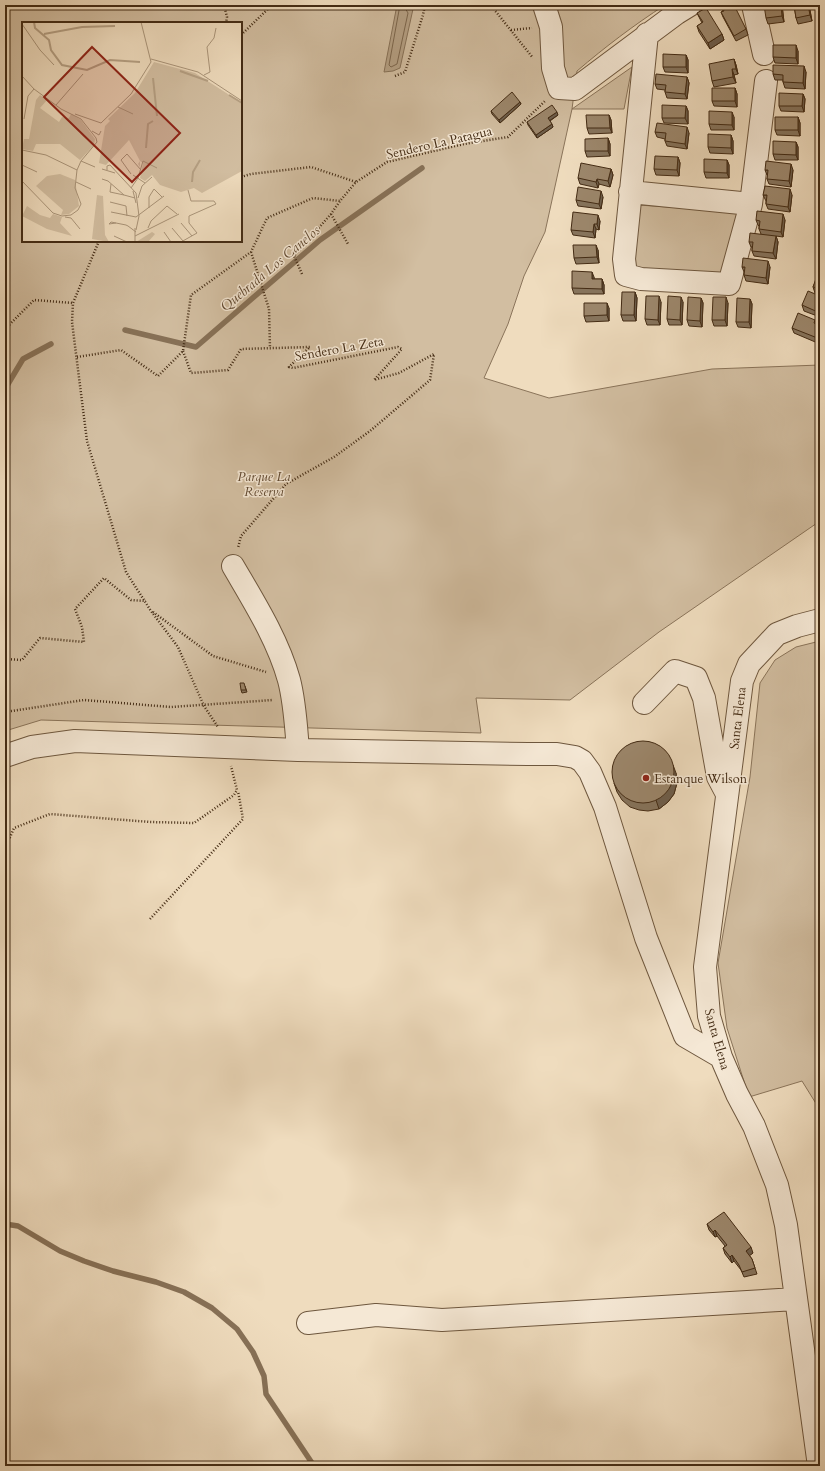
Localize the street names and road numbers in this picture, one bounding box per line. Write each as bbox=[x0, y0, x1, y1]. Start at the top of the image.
street label: Sendero La Patagua bbox=[385, 122, 494, 164]
street label: Sendero La Zeta bbox=[293, 332, 385, 366]
street label: Santa Elena bbox=[725, 685, 751, 750]
street label: Santa Elena bbox=[700, 1007, 734, 1072]

